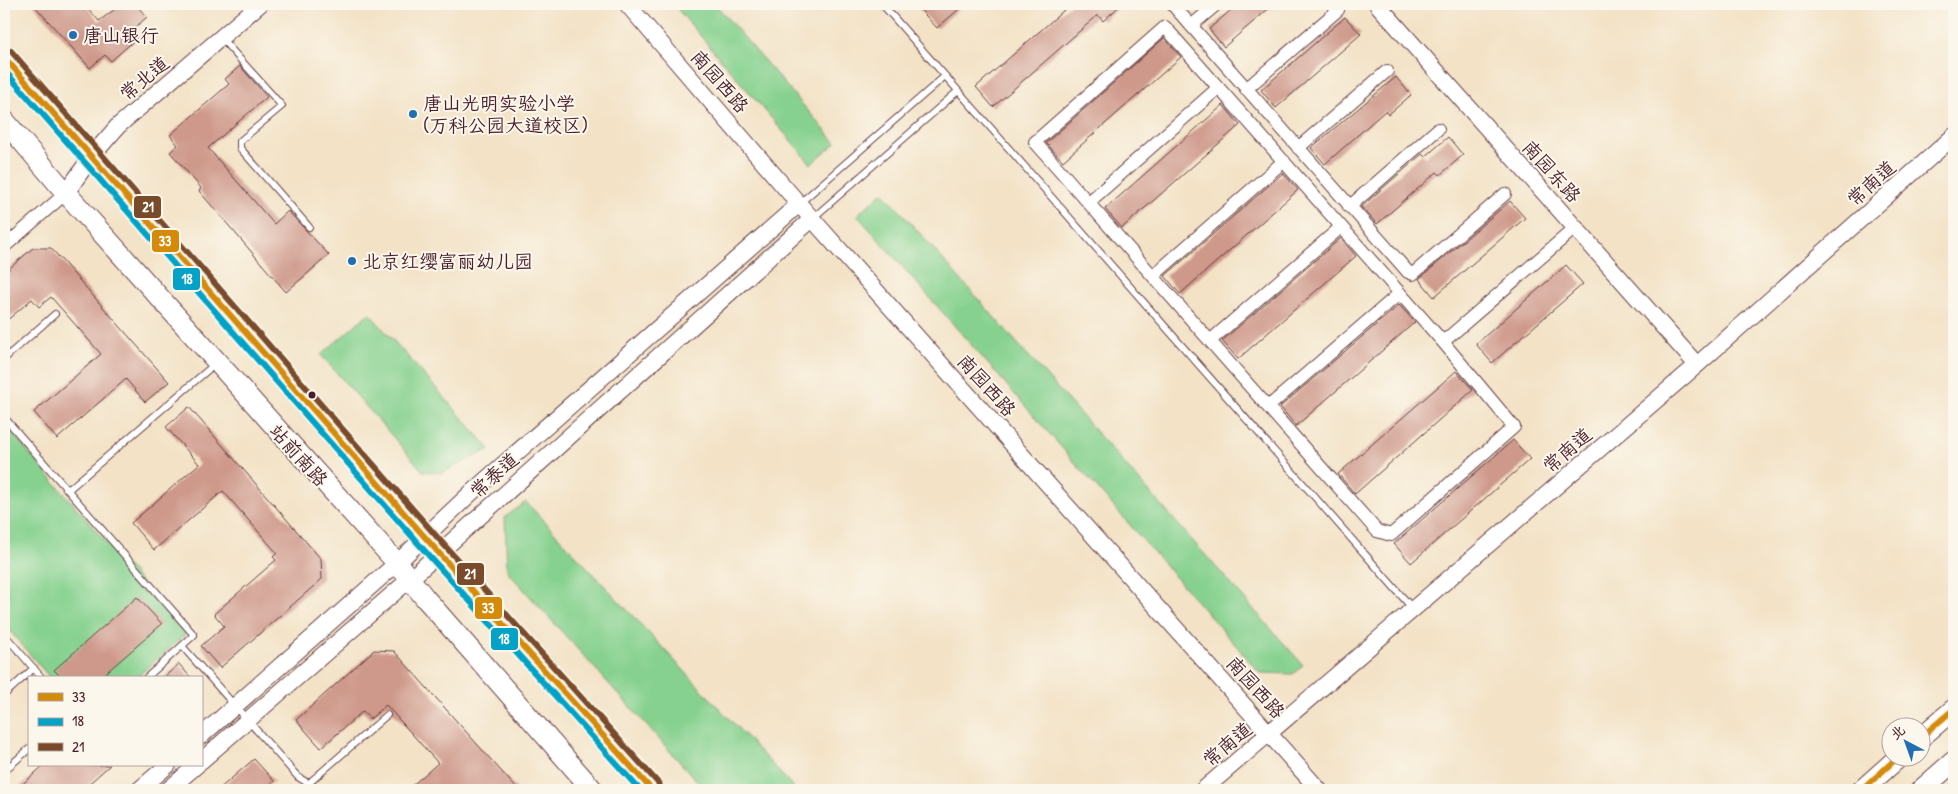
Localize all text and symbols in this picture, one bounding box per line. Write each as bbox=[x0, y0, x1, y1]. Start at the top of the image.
place label: 唐山银行 bbox=[83, 22, 159, 48]
marker: 唐山银行 bbox=[67, 29, 79, 41]
street label: 南园西路 bbox=[685, 44, 755, 118]
street label: 常北道 bbox=[114, 50, 174, 106]
place label: 唐山光明实验小学 (万科公园大道校区) bbox=[423, 90, 588, 138]
marker: 唐山光明实验小学 (万科公园大道校区) bbox=[407, 108, 419, 120]
street label: 南园东路 bbox=[1517, 134, 1587, 208]
street label: 常南道 bbox=[1841, 154, 1901, 212]
line badge: 21 bbox=[133, 195, 162, 219]
text: 21 bbox=[142, 197, 154, 216]
line badge: 33 bbox=[151, 229, 180, 253]
text: 33 bbox=[159, 231, 172, 250]
place label: 北京红缨富丽幼儿园 bbox=[362, 248, 533, 274]
marker: 北京红缨富丽幼儿园 bbox=[346, 255, 358, 267]
line badge: 18 bbox=[172, 267, 201, 291]
text: 18 bbox=[181, 269, 193, 288]
street label: 南园西路 bbox=[952, 348, 1022, 422]
unlabelled marker bbox=[307, 390, 317, 400]
street label: 站前南路 bbox=[264, 418, 334, 492]
street label: 常南道 bbox=[1537, 421, 1597, 479]
street label: 常泰道 bbox=[464, 446, 524, 504]
line badge: 21 bbox=[456, 562, 485, 586]
text: 21 bbox=[464, 564, 476, 583]
line badge: 33 bbox=[474, 596, 503, 620]
text: 33 bbox=[482, 598, 495, 617]
line badge: 18 bbox=[490, 627, 519, 651]
text: 18 bbox=[498, 629, 510, 648]
street label: 南园西路 bbox=[1221, 650, 1291, 724]
legend bbox=[28, 676, 202, 766]
text: 33 bbox=[72, 686, 86, 707]
text: 18 bbox=[72, 710, 84, 731]
street label: 常南道 bbox=[1197, 716, 1257, 772]
north arrow bbox=[1880, 716, 1930, 766]
text: 北 bbox=[1886, 720, 1909, 744]
text: 21 bbox=[72, 736, 84, 757]

